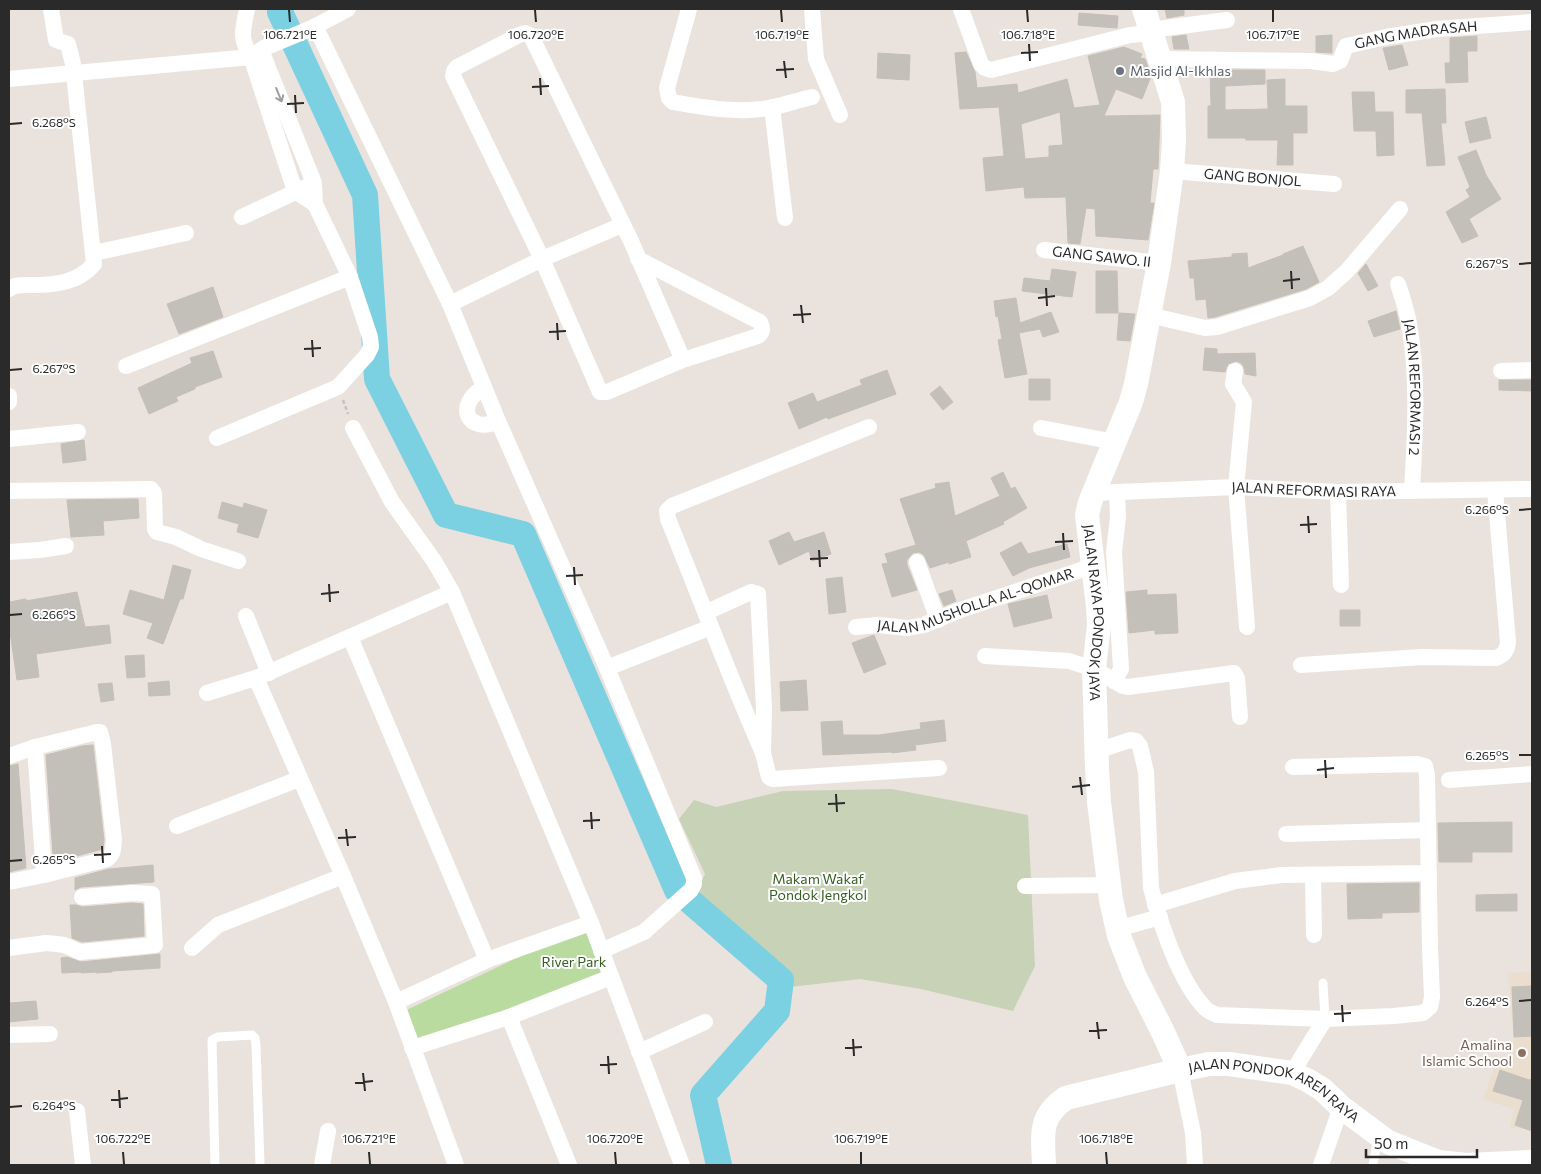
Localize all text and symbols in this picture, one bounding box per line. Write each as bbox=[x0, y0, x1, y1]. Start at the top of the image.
street label: GANG MADRASAH bbox=[1353, 17, 1478, 52]
text: 106.721°E bbox=[263, 27, 317, 41]
text: 106.720°E bbox=[508, 27, 564, 41]
text: 106.719°E bbox=[755, 27, 809, 41]
text: 106.718°E bbox=[1001, 27, 1055, 41]
text: 106.717°E bbox=[1246, 27, 1300, 41]
place label: Masjid Al-Ikhlas bbox=[1130, 62, 1231, 79]
marker: Masjid Al-Ikhlas bbox=[1114, 65, 1126, 77]
one-way arrow bbox=[275, 87, 284, 102]
text: 6.268°S bbox=[32, 115, 76, 129]
street label: GANG BONJOL bbox=[1203, 165, 1302, 189]
street label: GANG SAWO. II bbox=[1051, 242, 1152, 270]
text: 6.267°S bbox=[1466, 256, 1508, 270]
street label: JALAN REFORMASI 2 bbox=[1400, 318, 1424, 456]
text: 6.267°S bbox=[33, 361, 75, 375]
street label: JALAN REFORMASI RAYA bbox=[1231, 478, 1396, 500]
text: 6.266°S bbox=[1465, 502, 1509, 516]
street label: JALAN RAYA PONDOK JAYA bbox=[1080, 523, 1108, 702]
street label: JALAN MUSHOLLA AL-QOMAR bbox=[876, 564, 1076, 636]
text: 6.266°S bbox=[32, 607, 76, 621]
text: 6.265°S bbox=[1465, 748, 1509, 762]
text: 6.265°S bbox=[32, 852, 76, 866]
park label: Makam Wakaf Pondok Jengkol bbox=[769, 870, 867, 903]
park label: River Park bbox=[542, 953, 607, 970]
text: 6.264°S bbox=[1465, 994, 1509, 1008]
place label: Amalina Islamic School bbox=[1422, 1036, 1512, 1069]
marker: Amalina Islamic School bbox=[1516, 1047, 1528, 1059]
street label: JALAN PONDOK AREN RAYA bbox=[1187, 1055, 1363, 1126]
text: 6.264°S bbox=[32, 1098, 76, 1112]
scale bar bbox=[1366, 1126, 1477, 1158]
text: 106.722°E bbox=[95, 1131, 151, 1145]
text: 106.721°E bbox=[342, 1131, 396, 1145]
text: 106.720°E bbox=[587, 1131, 643, 1145]
text: 106.719°E bbox=[834, 1131, 888, 1145]
text: 106.718°E bbox=[1079, 1131, 1133, 1145]
text: 50 m bbox=[1374, 1134, 1408, 1152]

